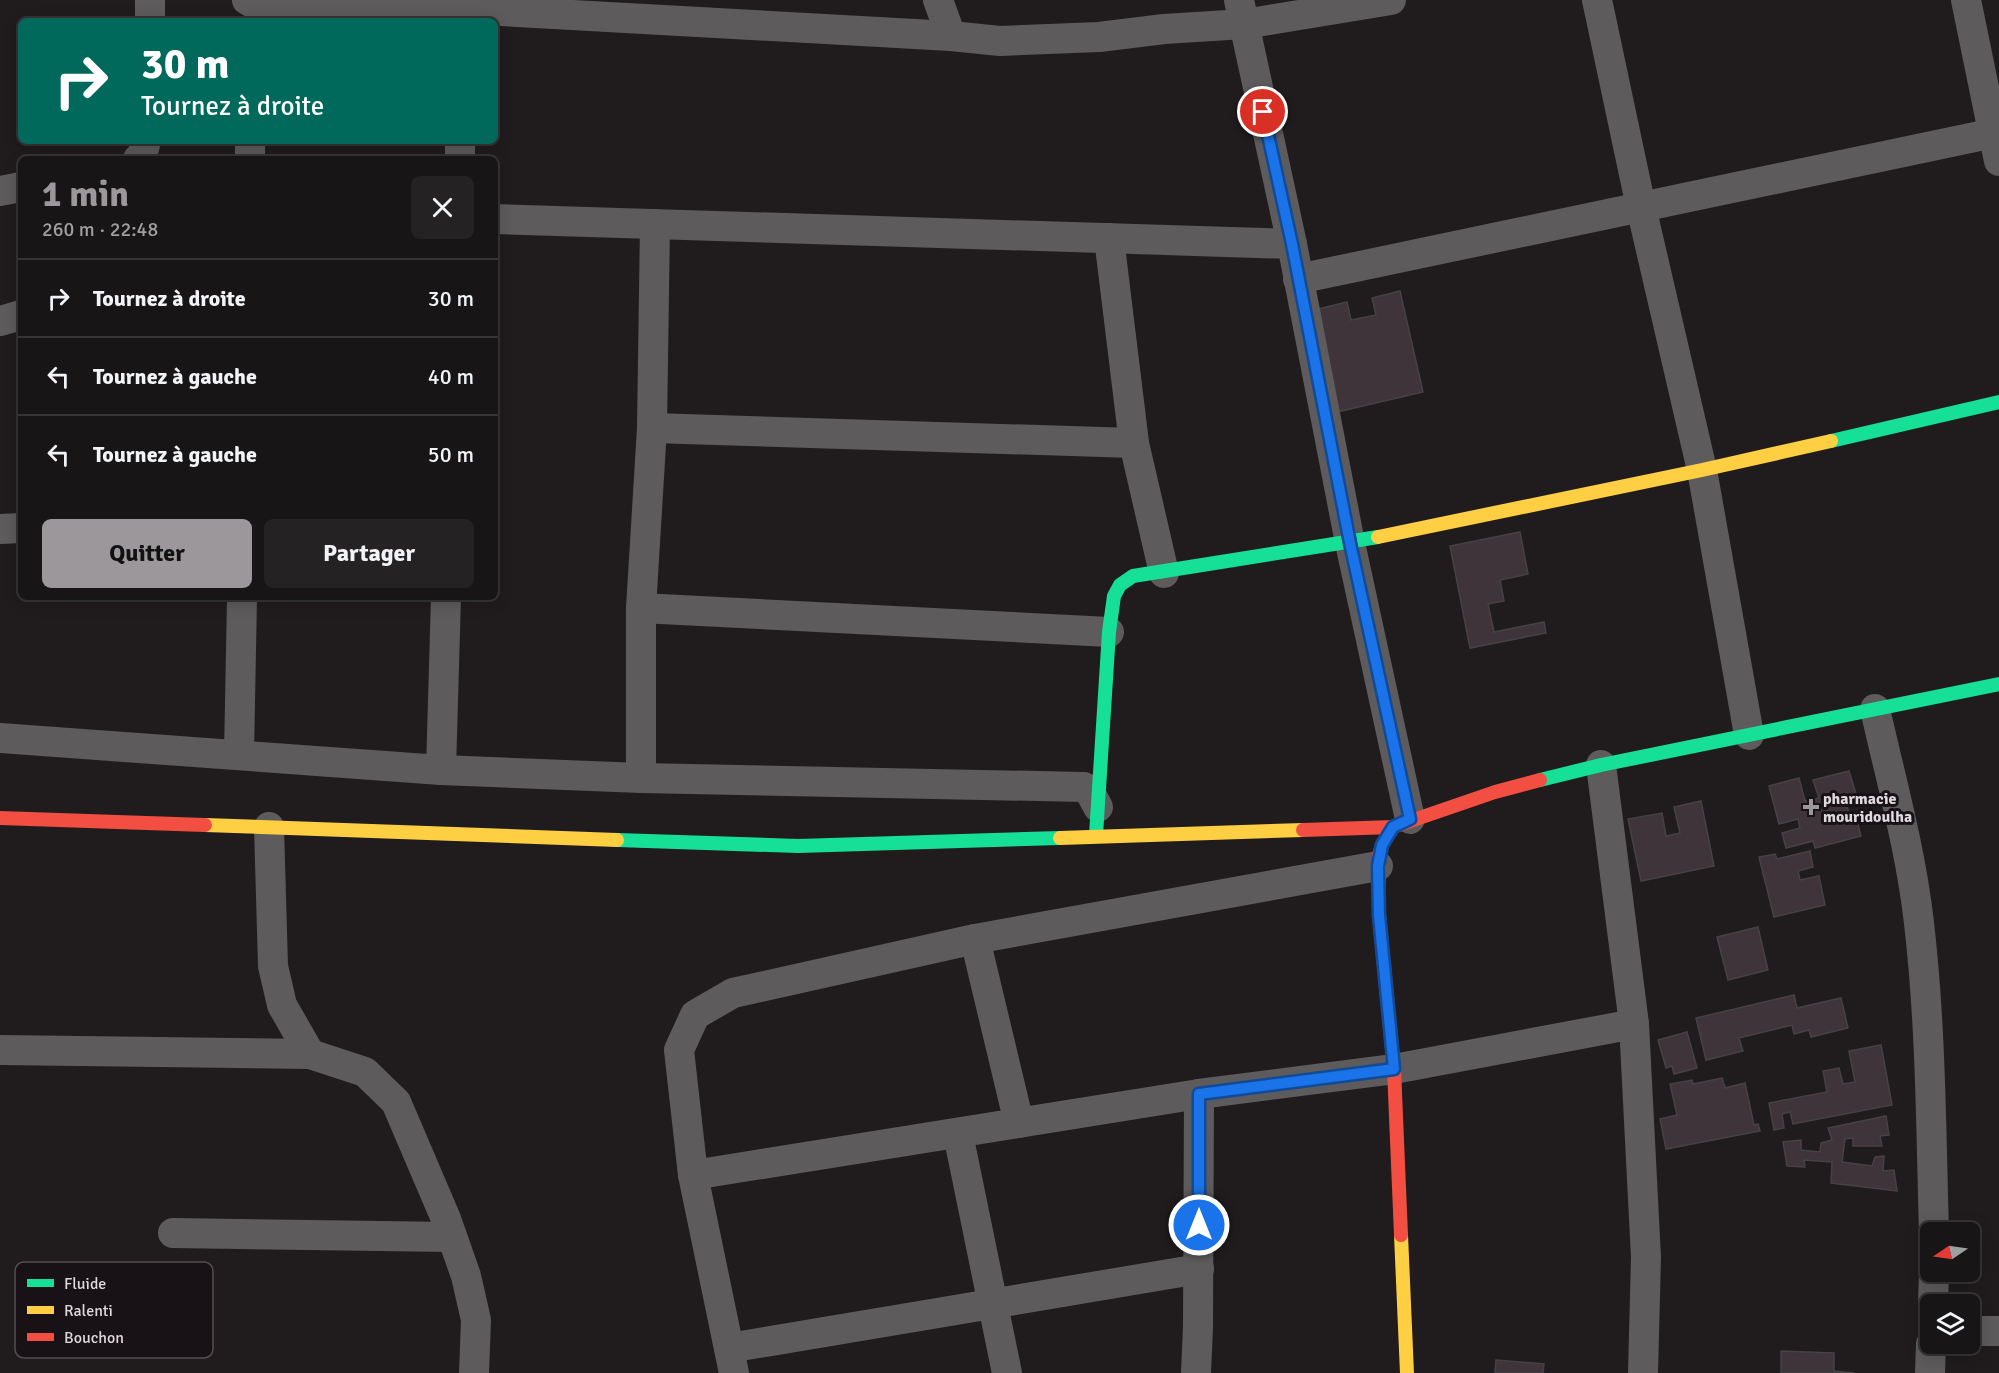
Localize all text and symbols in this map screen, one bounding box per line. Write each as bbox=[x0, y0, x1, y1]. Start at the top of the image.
text: 30 m bbox=[141, 39, 230, 90]
icon: right bbox=[42, 42, 120, 120]
pin bbox=[1237, 86, 1288, 137]
text: Tournez à droite bbox=[141, 90, 324, 123]
icon: arrive bbox=[1246, 95, 1279, 128]
text: 1 min bbox=[42, 172, 129, 217]
button: close bbox=[411, 176, 474, 239]
text: 260 m · 22:48 bbox=[42, 217, 158, 242]
icon: right bbox=[42, 282, 75, 315]
text: Tournez à droite bbox=[93, 285, 246, 312]
text: 30 m bbox=[428, 285, 474, 312]
icon: left bbox=[42, 360, 75, 393]
text: Tournez à gauche bbox=[93, 363, 257, 390]
text: 40 m bbox=[428, 363, 474, 390]
icon: left bbox=[42, 438, 75, 471]
text: Tournez à gauche bbox=[93, 441, 257, 468]
text: 50 m bbox=[428, 441, 474, 468]
button: Quitter bbox=[42, 519, 252, 588]
button: Partager bbox=[264, 519, 474, 588]
place label: pharmacie mouridoulha bbox=[1823, 789, 1912, 827]
marker: pharmacie mouridoulha bbox=[1804, 800, 1818, 814]
position arrow bbox=[1167, 1193, 1231, 1257]
north arrow bbox=[1920, 1222, 1980, 1282]
map controls bbox=[1920, 1222, 1980, 1354]
legend bbox=[15, 1262, 213, 1358]
text: Fluide bbox=[64, 1274, 106, 1294]
button: layers bbox=[1920, 1294, 1980, 1354]
text: Ralenti bbox=[64, 1301, 113, 1321]
text: Bouchon bbox=[64, 1328, 124, 1348]

